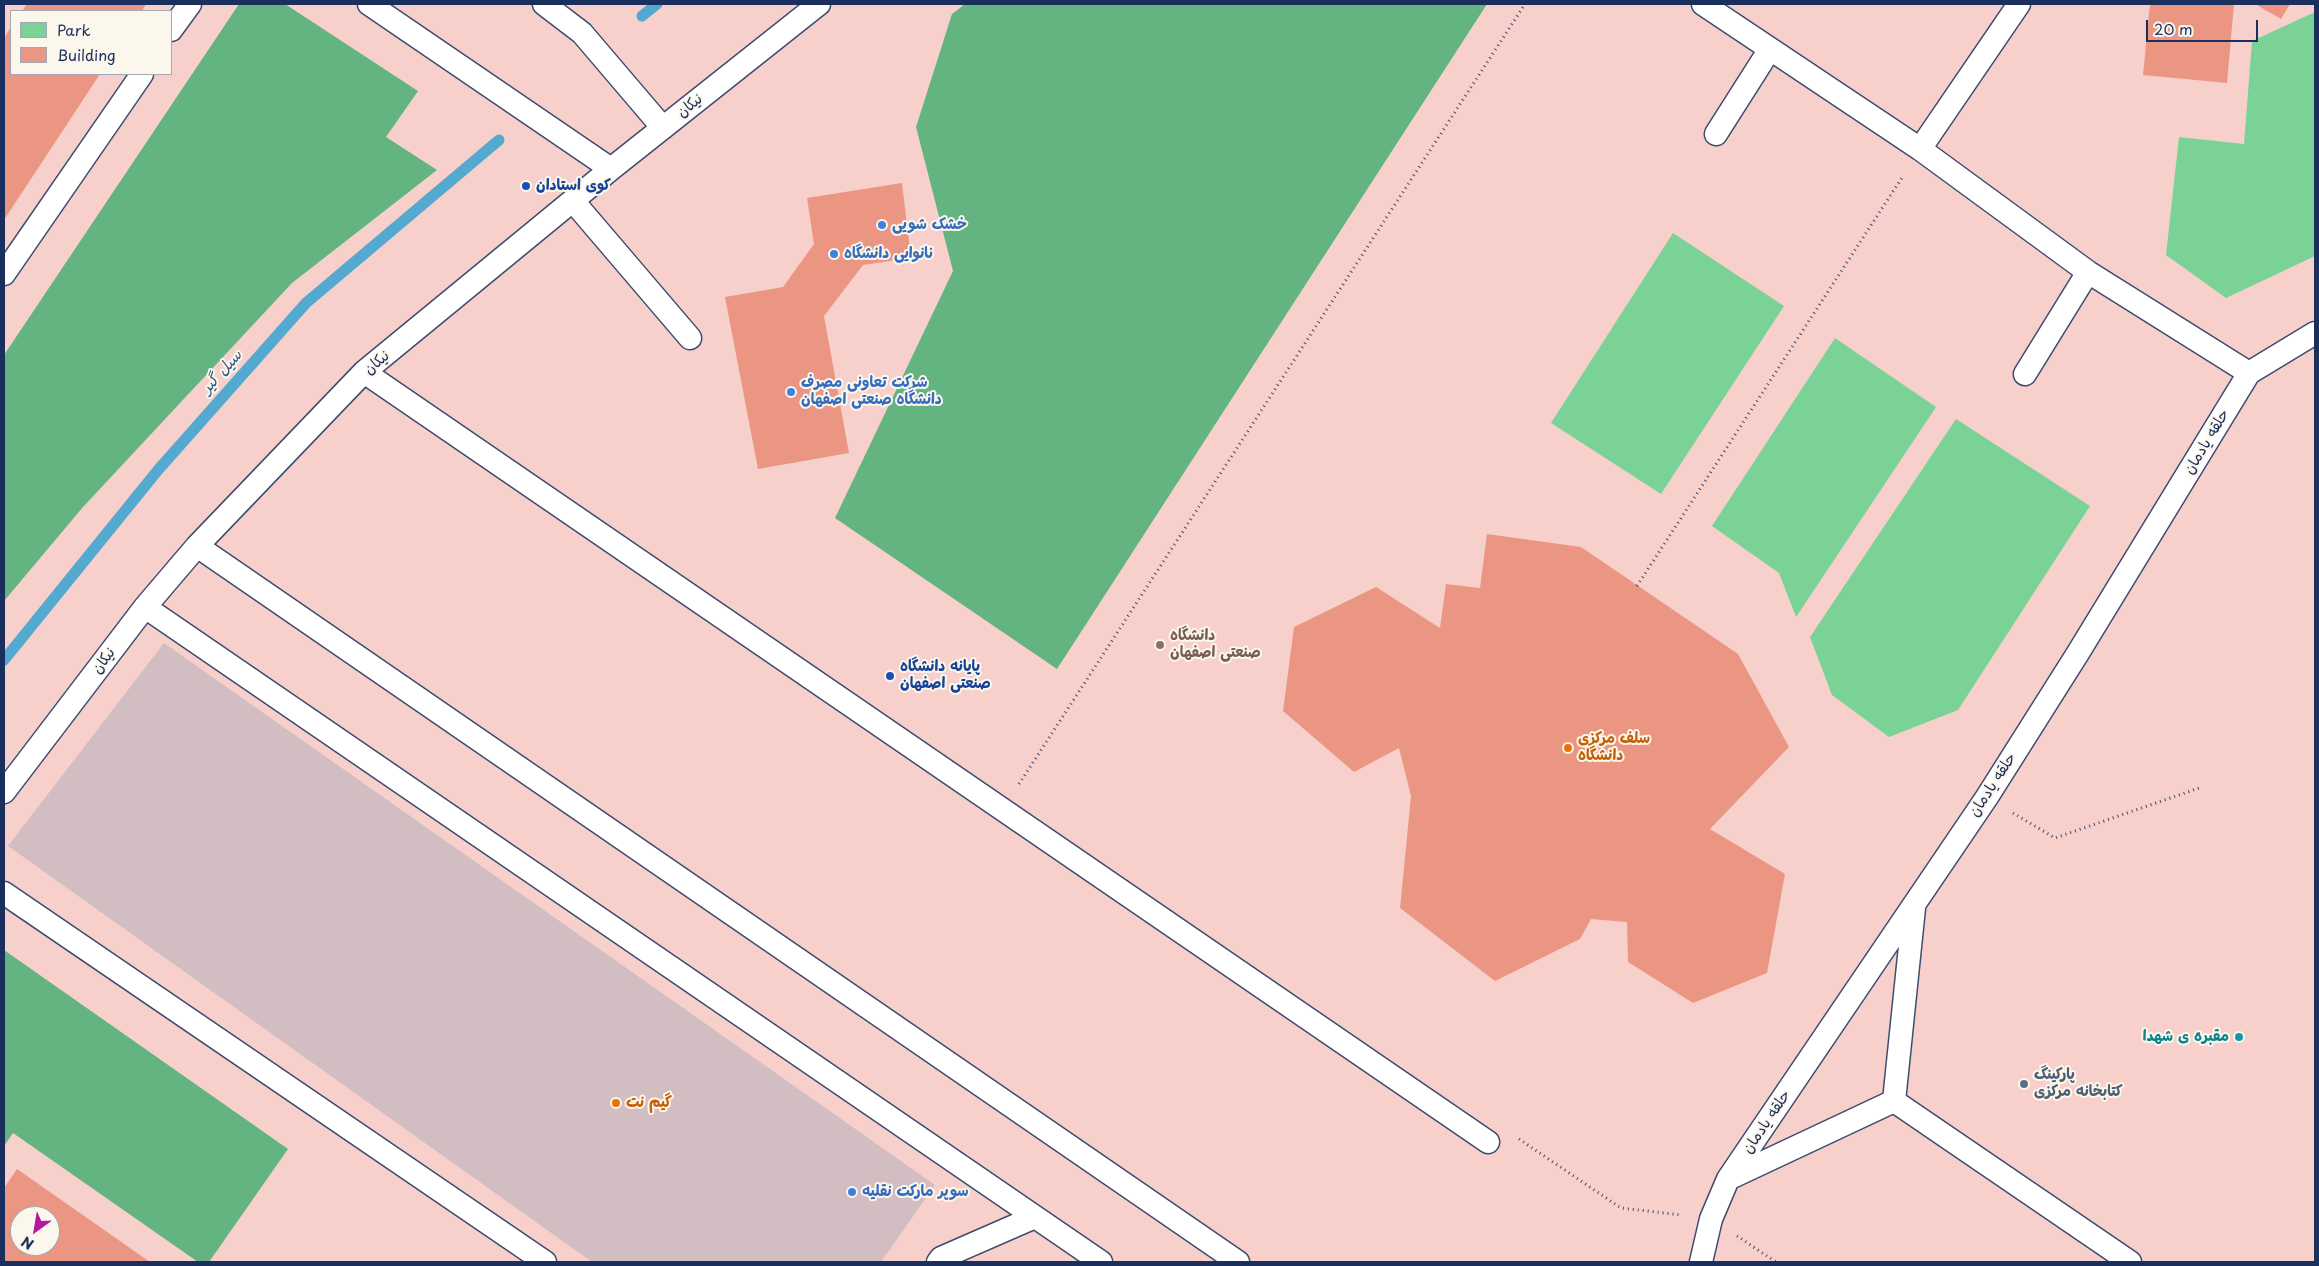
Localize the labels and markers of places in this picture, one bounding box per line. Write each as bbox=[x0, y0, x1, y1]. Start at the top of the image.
place label: کوی استادان bbox=[536, 177, 611, 195]
marker: کوی استادان bbox=[520, 180, 532, 192]
place label: خشک شویی bbox=[892, 216, 967, 234]
marker: خشک شویی bbox=[876, 219, 888, 231]
place label: نانوایی دانشگاه bbox=[844, 245, 934, 263]
marker: نانوایی دانشگاه bbox=[828, 248, 840, 260]
place label: شرکت تعاونی مصرف دانشگاه صنعتی اصفهان bbox=[801, 374, 942, 409]
marker: شرکت تعاونی مصرف دانشگاه صنعتی اصفهان bbox=[785, 386, 797, 398]
place label: دانشگاه صنعتی اصفهان bbox=[1170, 627, 1261, 662]
marker: دانشگاه صنعتی اصفهان bbox=[1154, 639, 1166, 651]
place label: پایانه دانشگاه صنعتی اصفهان bbox=[900, 658, 991, 693]
marker: پایانه دانشگاه صنعتی اصفهان bbox=[884, 670, 896, 682]
place label: سلف مرکزی دانشگاه bbox=[1578, 730, 1650, 765]
marker: سلف مرکزی دانشگاه bbox=[1562, 742, 1574, 754]
place label: مقبره ی شهدا bbox=[2143, 1028, 2229, 1046]
marker: مقبره ی شهدا bbox=[2233, 1031, 2245, 1043]
place label: پارکینگ کتابخانه مرکزی bbox=[2034, 1066, 2123, 1101]
marker: پارکینگ کتابخانه مرکزی bbox=[2018, 1078, 2030, 1090]
place label: گیم نت bbox=[626, 1094, 672, 1112]
marker: گیم نت bbox=[610, 1097, 622, 1109]
place label: سوپر مارکت نقلیه bbox=[862, 1183, 969, 1201]
marker: سوپر مارکت نقلیه bbox=[846, 1186, 858, 1198]

